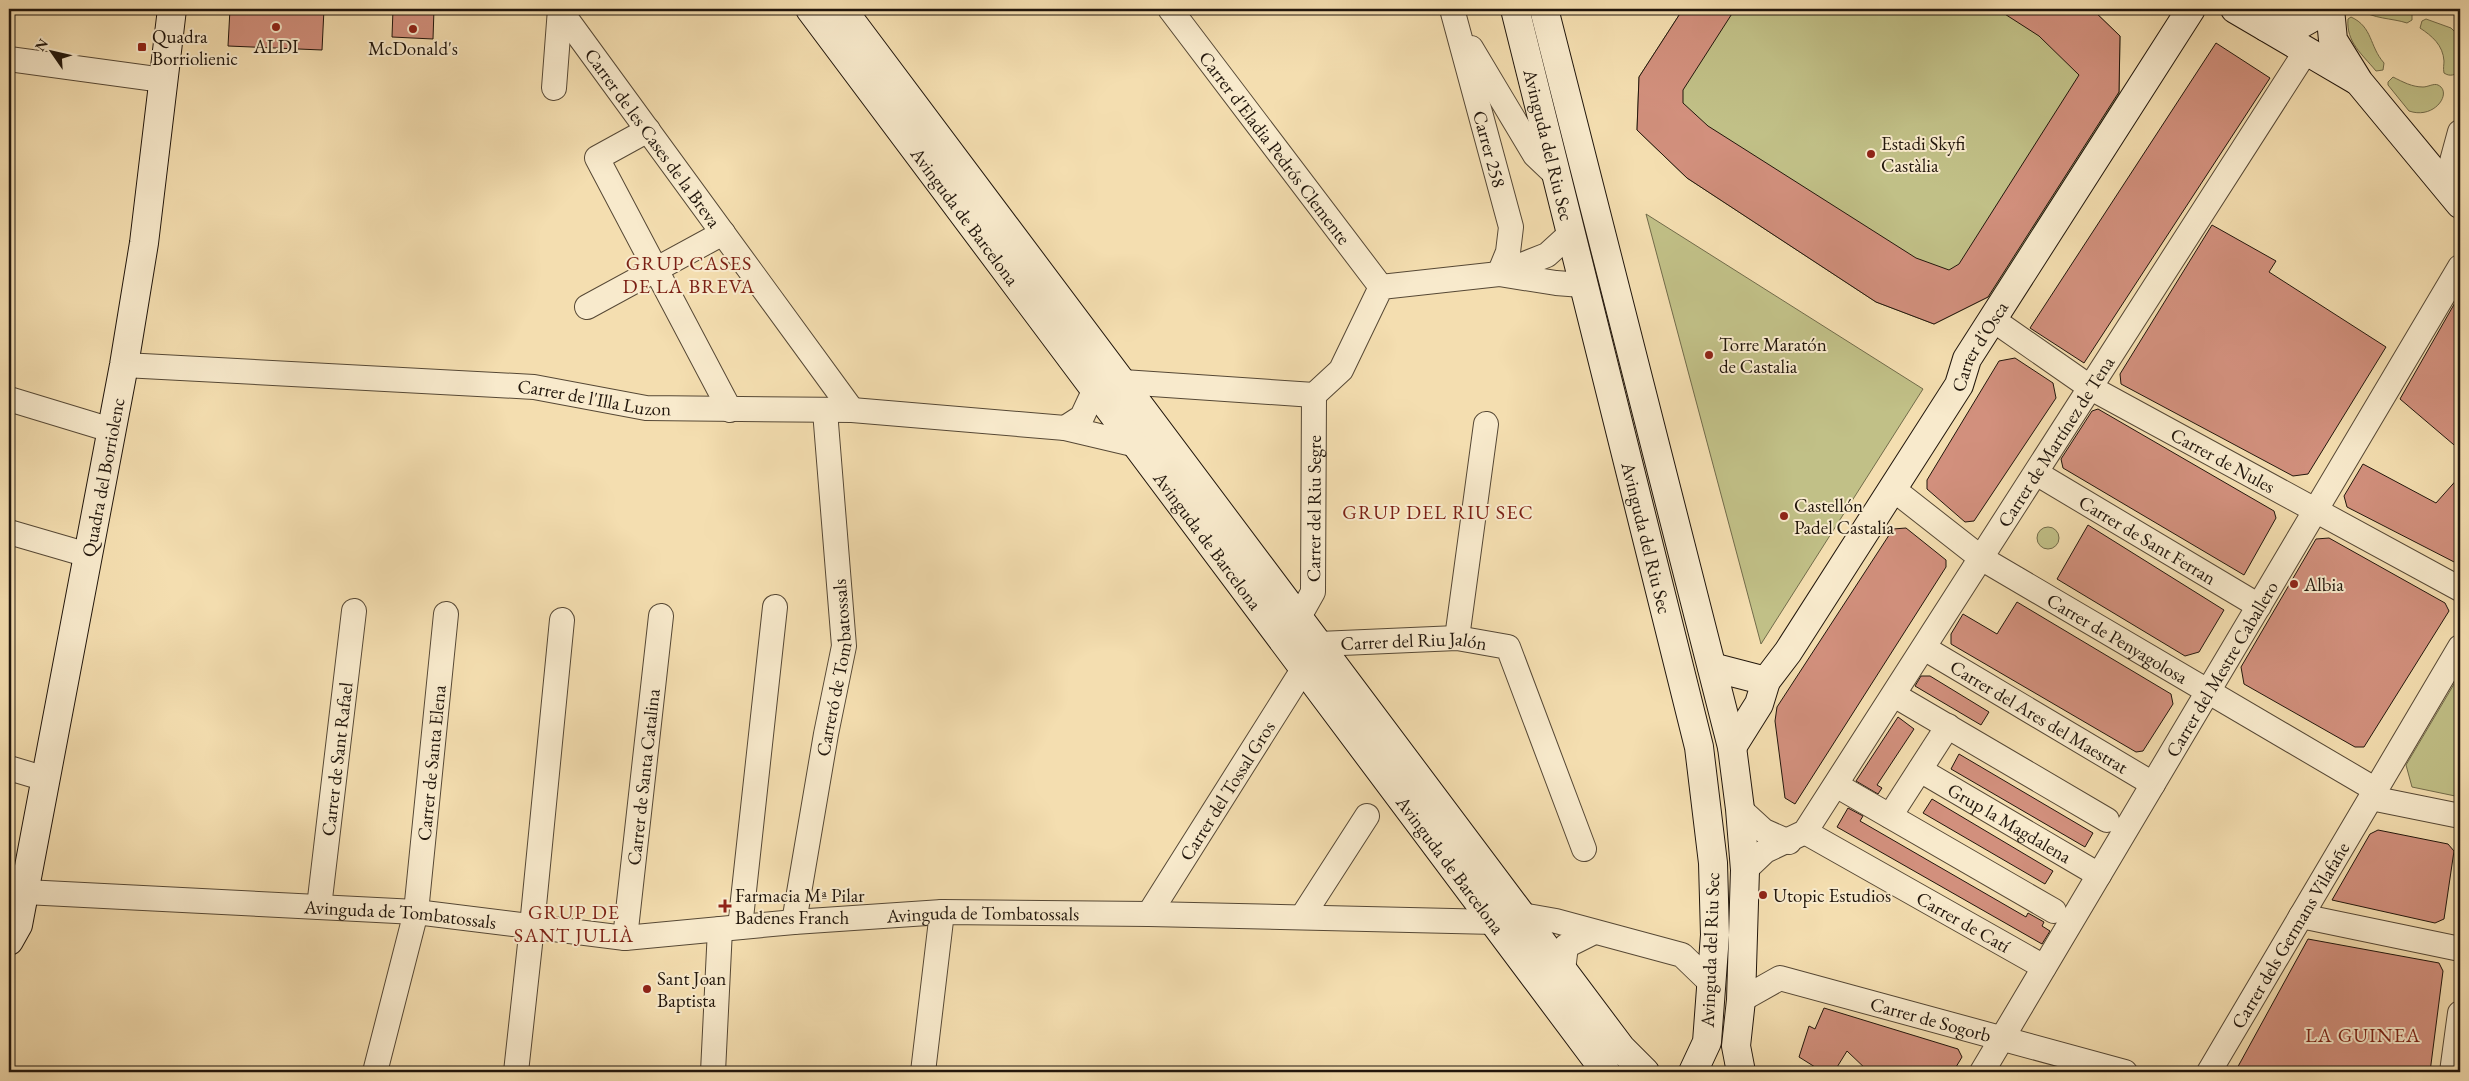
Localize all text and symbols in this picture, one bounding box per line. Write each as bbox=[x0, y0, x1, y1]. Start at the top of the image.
marker: ALDI bbox=[270, 21, 282, 33]
marker: McDonald's bbox=[407, 23, 419, 35]
place label: Quadra Borriolienic bbox=[152, 24, 238, 71]
north arrow bbox=[28, 28, 78, 78]
text: N bbox=[31, 34, 52, 54]
place label: ALDI bbox=[252, 34, 299, 59]
place label: McDonald's bbox=[368, 36, 458, 61]
marker: Quadra Borriolienic bbox=[136, 41, 148, 53]
street label: Carrer de les Cases de la Breva bbox=[579, 43, 727, 233]
street label: Carrer d'Eladia Pedrós Clemente bbox=[1194, 46, 1357, 249]
street label: Avinguda del Riu Sec bbox=[1518, 65, 1580, 224]
street label: Carrer 258 bbox=[1468, 108, 1512, 190]
place label: Estadi Skyfi Castàlia bbox=[1881, 131, 1966, 178]
street label: Avinguda de Barcelona bbox=[905, 141, 1025, 291]
marker: Estadi Skyfi Castàlia bbox=[1865, 148, 1877, 160]
district label: GRUP CASES DE LA BREVA bbox=[623, 250, 755, 299]
street label: Carrer d'Osca bbox=[1945, 296, 2014, 395]
place label: Torre Maratón de Castalia bbox=[1719, 332, 1827, 379]
marker: Torre Maratón de Castalia bbox=[1703, 349, 1715, 361]
street label: Carrer de Martínez de Tena bbox=[1991, 351, 2120, 532]
street label: Carrer de l'Illa Luzon bbox=[517, 374, 671, 421]
street label: Quadra del Borriolenc bbox=[75, 395, 130, 559]
street label: Carrer de Nules bbox=[2166, 421, 2280, 499]
street label: Carrer del Riu Segre bbox=[1301, 435, 1326, 582]
street label: Avinguda del Riu Sec bbox=[1616, 458, 1678, 617]
street label: Avinguda de Barcelona bbox=[1147, 466, 1268, 615]
street label: Carrer de Sant Ferran bbox=[2074, 489, 2221, 590]
place label: Castellón Padel Castalia bbox=[1794, 493, 1894, 540]
district label: GRUP DEL RIU SEC bbox=[1342, 499, 1534, 525]
marker: Castellón Padel Castalia bbox=[1778, 510, 1790, 522]
place label: Albia bbox=[2303, 572, 2344, 597]
street label: Carrer del Mestre Caballero bbox=[2159, 576, 2284, 762]
street label: Carreró de Tombatossals bbox=[810, 578, 857, 758]
marker: Albia bbox=[2288, 578, 2300, 590]
street label: Carrer de Penyagolosa bbox=[2042, 587, 2193, 689]
street label: Carrer del Riu Jalón bbox=[1340, 625, 1489, 656]
street label: Carrer del Ares del Maestrat bbox=[1946, 654, 2133, 779]
street label: Carrer de Sant Rafael bbox=[315, 680, 358, 837]
street label: Carrer de Santa Elena bbox=[411, 683, 451, 842]
street label: Carrer de Santa Catalina bbox=[621, 687, 665, 867]
street label: Carrer del Tossal Gros bbox=[1173, 716, 1280, 865]
street label: Grup la Magdalena bbox=[1943, 777, 2076, 869]
street label: Avinguda de Barcelona bbox=[1390, 790, 1511, 939]
street label: Carrer dels Germans Vilafañe bbox=[2225, 837, 2355, 1033]
street label: Avinguda del Riu Sec bbox=[1695, 872, 1725, 1029]
place label: Farmacia Mª Pilar Badenes Franch bbox=[735, 883, 865, 930]
place label: Utopic Estudios bbox=[1773, 883, 1891, 908]
street label: Carrer de Catí bbox=[1912, 885, 2015, 958]
marker: Utopic Estudios bbox=[1757, 889, 1769, 901]
street label: Avinguda de Tombatossals bbox=[303, 894, 498, 934]
district label: GRUP DE SANT JULIÀ bbox=[514, 899, 634, 948]
street label: Avinguda de Tombatossals bbox=[885, 899, 1079, 928]
marker: Farmacia Mª Pilar Badenes Franch bbox=[719, 900, 731, 912]
place label: Sant Joan Baptista bbox=[657, 966, 726, 1013]
marker: Sant Joan Baptista bbox=[641, 983, 653, 995]
street label: Carrer de Sogorb bbox=[1867, 991, 1994, 1048]
district label: LA GUINEA bbox=[2305, 1022, 2421, 1048]

